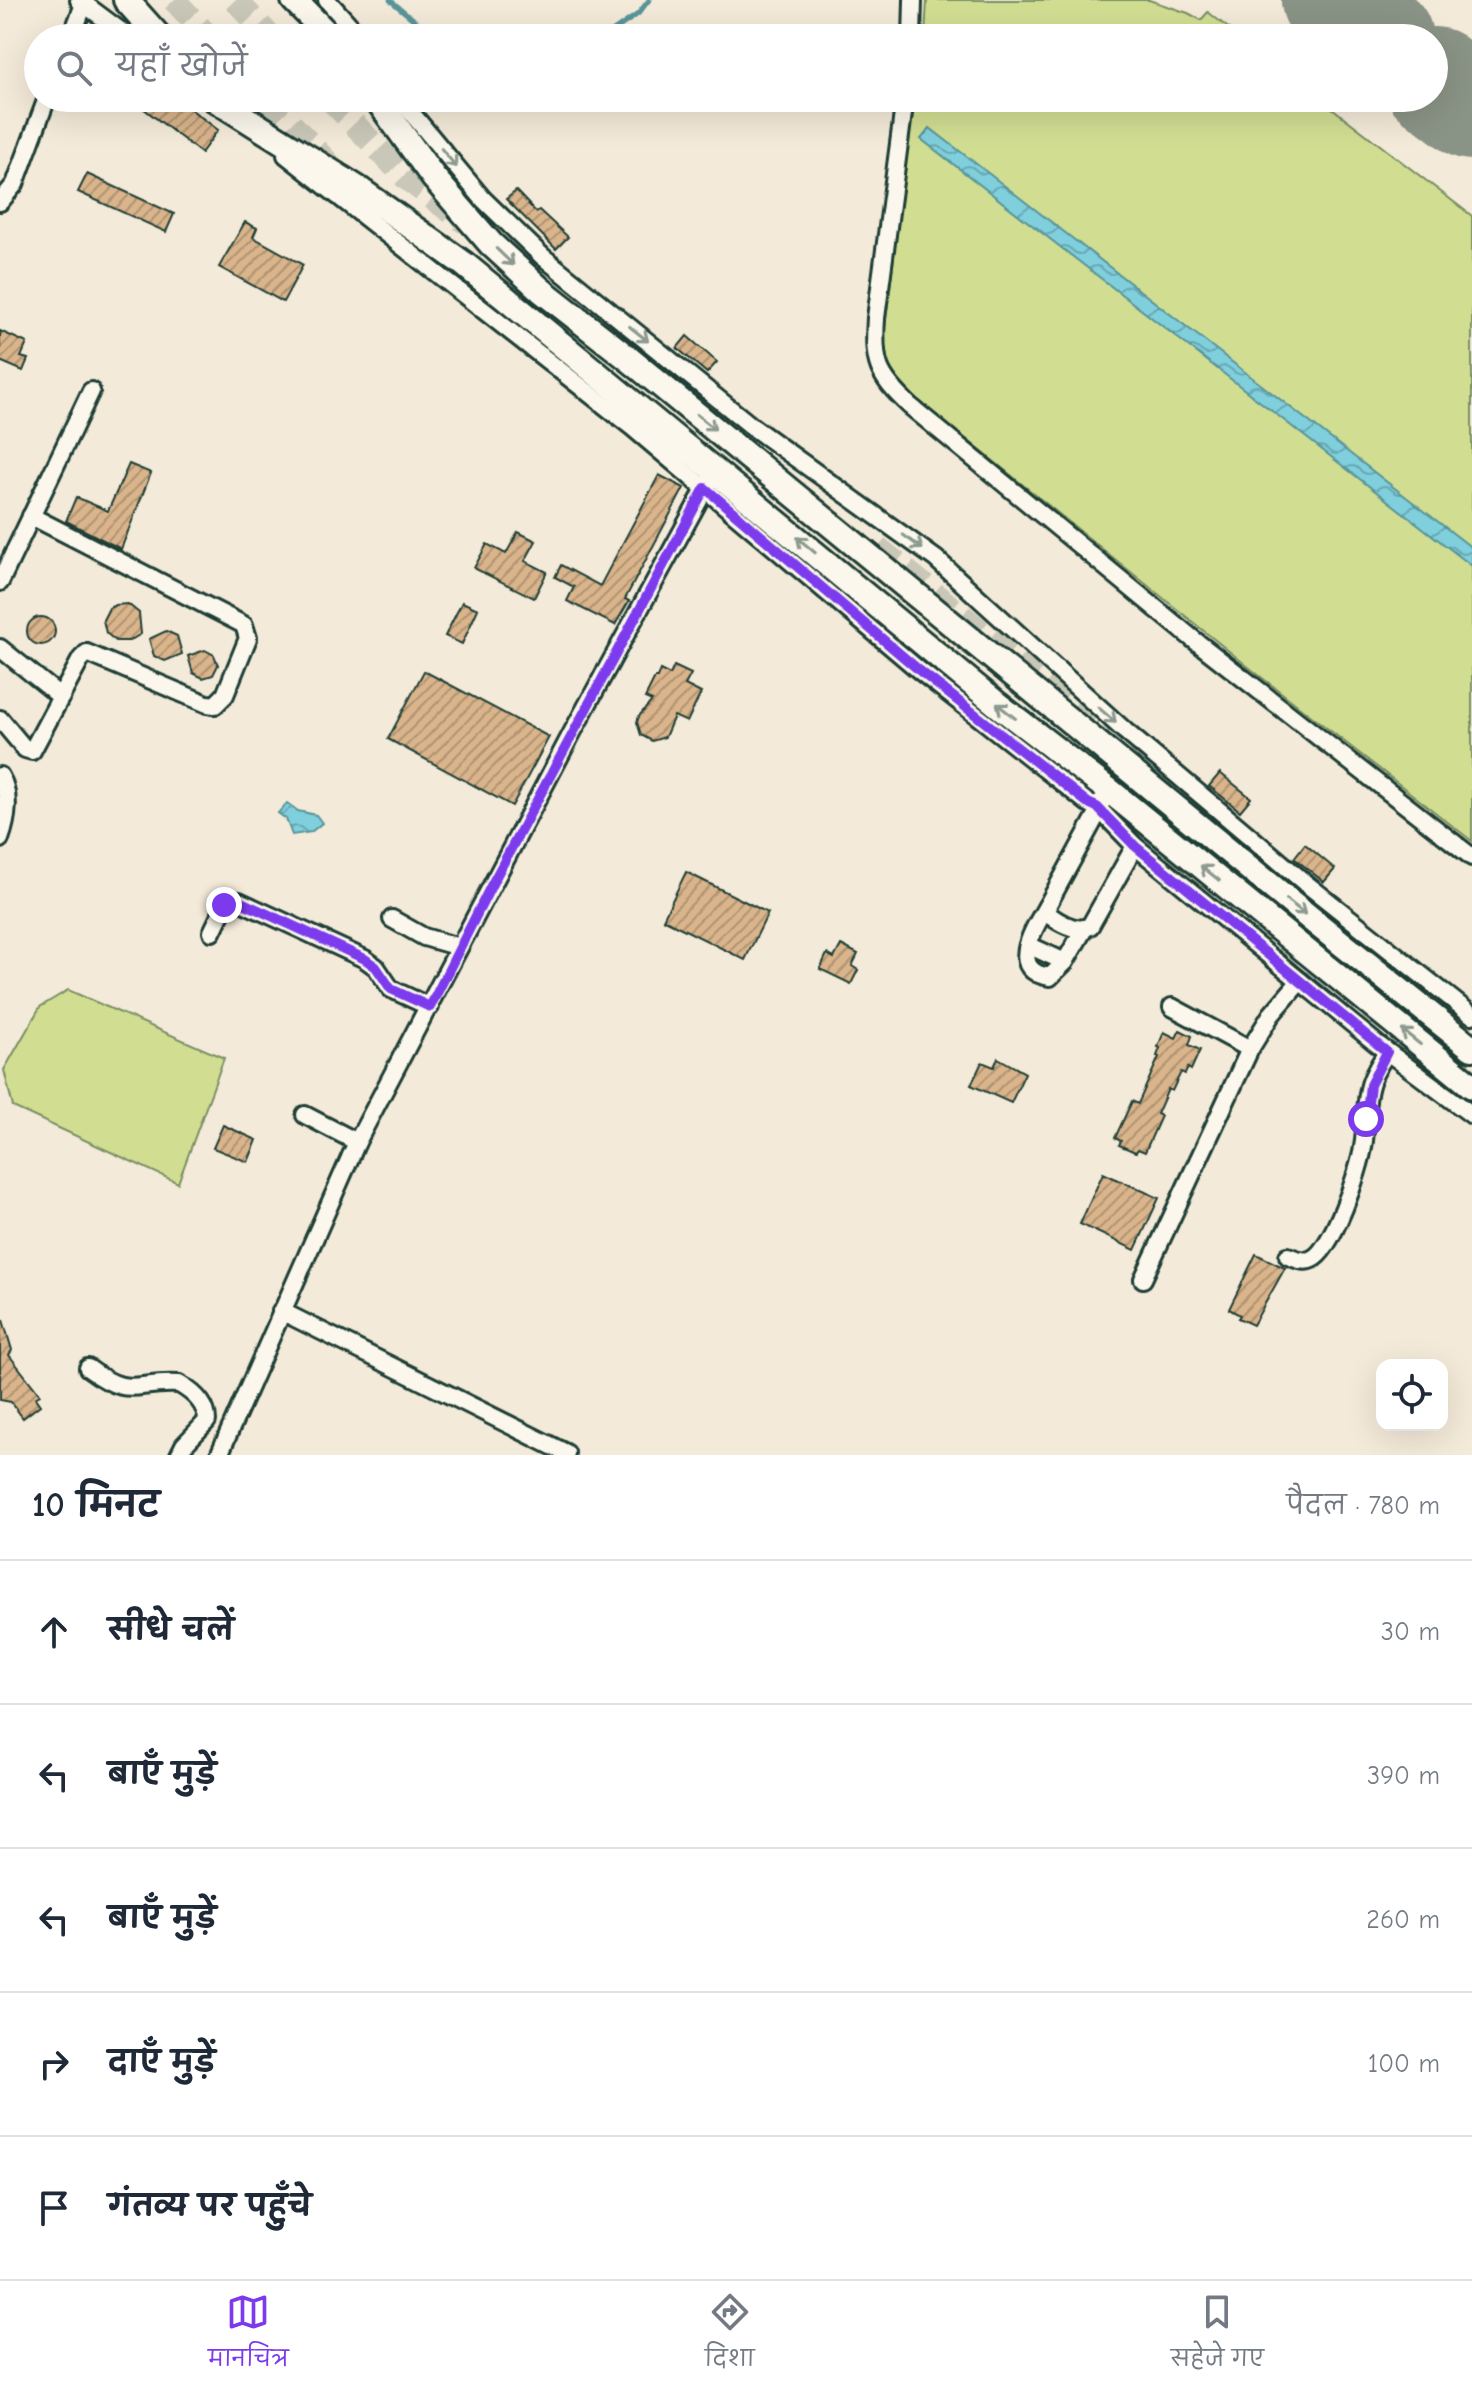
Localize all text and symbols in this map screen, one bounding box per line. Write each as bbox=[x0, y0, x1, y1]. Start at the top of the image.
search box bbox=[24, 24, 1448, 112]
icon: search bbox=[52, 46, 96, 90]
text: यहाँ खोजें bbox=[116, 49, 247, 84]
one-way arrow bbox=[440, 148, 458, 168]
one-way arrow bbox=[495, 247, 515, 266]
one-way arrow bbox=[628, 325, 649, 343]
one-way arrow bbox=[695, 413, 715, 431]
one-way arrow bbox=[901, 534, 923, 551]
one-way arrow bbox=[796, 536, 817, 554]
one-way arrow bbox=[996, 702, 1017, 720]
one-way arrow bbox=[1096, 706, 1116, 724]
one-way arrow bbox=[1200, 864, 1220, 882]
route end bbox=[206, 887, 242, 923]
one-way arrow bbox=[1285, 898, 1306, 916]
one-way arrow bbox=[1401, 1029, 1422, 1046]
route start bbox=[1348, 1101, 1384, 1137]
map controls bbox=[1376, 1359, 1448, 1431]
button: locate bbox=[1376, 1359, 1448, 1431]
text: 10 मिनट bbox=[32, 1485, 159, 1525]
text: पैदल · 780 m bbox=[1286, 1491, 1440, 1521]
icon: ahead bbox=[32, 1610, 76, 1654]
text: सीधे चलें bbox=[108, 1613, 234, 1648]
text: 30 m bbox=[1381, 1617, 1440, 1647]
icon: left bbox=[32, 1754, 76, 1798]
text: बाएँ मुड़ें bbox=[108, 1757, 216, 1792]
text: 390 m bbox=[1367, 1761, 1440, 1791]
icon: left bbox=[32, 1898, 76, 1942]
text: बाएँ मुड़ें bbox=[108, 1901, 216, 1936]
text: 260 m bbox=[1366, 1905, 1440, 1935]
icon: right bbox=[32, 2042, 76, 2086]
text: दाएँ मुड़ें bbox=[108, 2045, 215, 2080]
text: 100 m bbox=[1368, 2049, 1440, 2079]
icon: arrive bbox=[32, 2186, 76, 2230]
text: गंतव्य पर पहुँचे bbox=[108, 2189, 312, 2224]
tab: मानचित्र bbox=[208, 2290, 289, 2383]
tab: दिशा bbox=[705, 2290, 755, 2383]
tab: सहेजे गए bbox=[1171, 2290, 1264, 2383]

